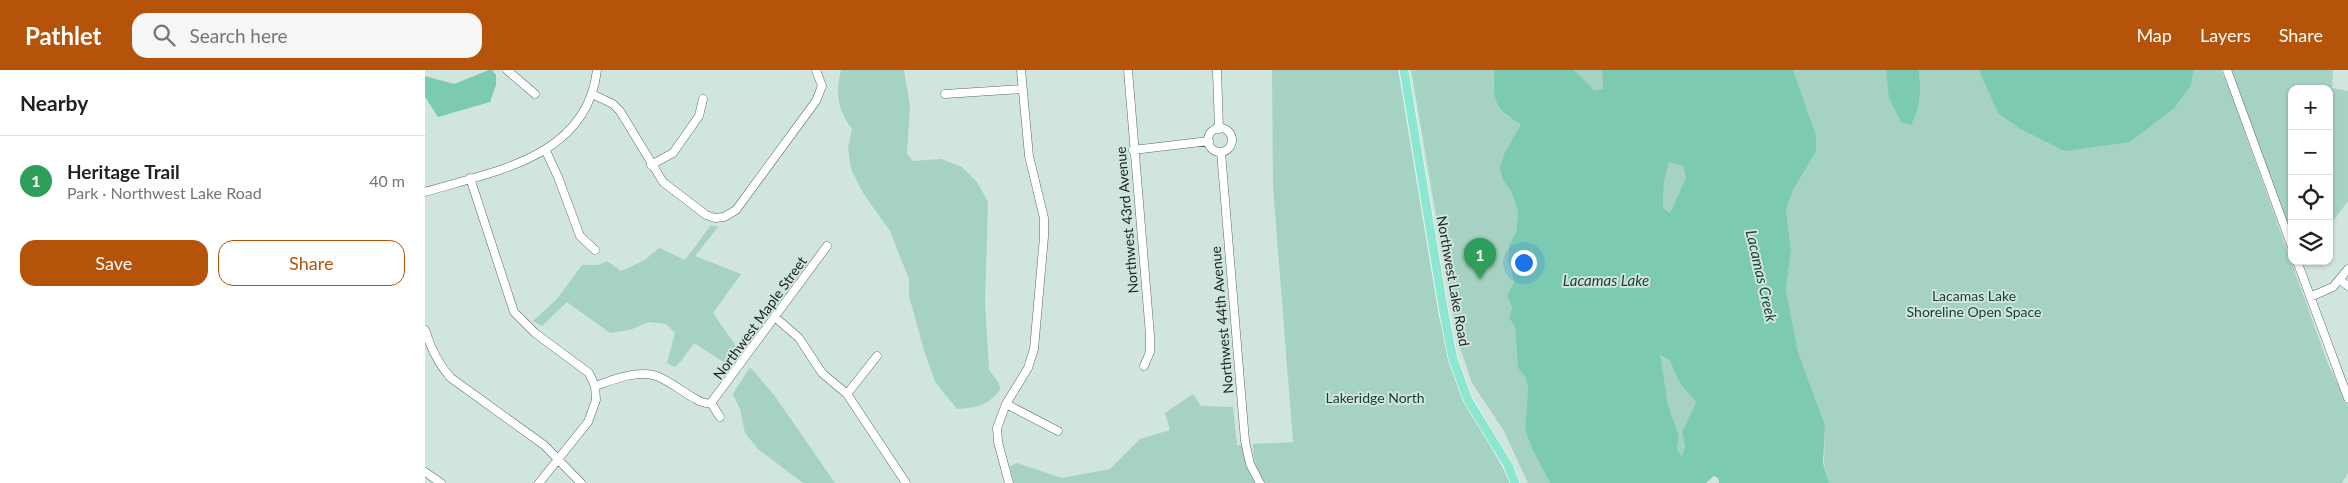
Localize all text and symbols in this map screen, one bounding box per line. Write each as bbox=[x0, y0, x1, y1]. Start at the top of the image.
search box bbox=[132, 13, 482, 58]
text: Pathlet bbox=[25, 21, 102, 50]
icon: search bbox=[150, 21, 178, 49]
text: Search here bbox=[190, 24, 288, 47]
text: Map bbox=[2136, 24, 2172, 46]
text: Layers bbox=[2200, 24, 2251, 46]
text: Share bbox=[2279, 24, 2323, 46]
map controls bbox=[2288, 85, 2333, 265]
button: + bbox=[2288, 85, 2333, 130]
text: Nearby bbox=[20, 90, 88, 115]
button: − bbox=[2288, 130, 2333, 175]
street label: Northwest 43rd Avenue bbox=[1112, 146, 1141, 294]
text: Heritage Trail bbox=[67, 160, 180, 183]
text: 1 bbox=[31, 171, 41, 190]
text: 40 m bbox=[369, 171, 405, 190]
button: locate bbox=[2288, 175, 2333, 220]
text: Park · Northwest Lake Road bbox=[67, 183, 262, 202]
street label: Northwest Lake Road bbox=[1434, 214, 1473, 347]
button: layers bbox=[2288, 220, 2333, 265]
water label: Lacamas Creek bbox=[1743, 228, 1781, 324]
pin: 1 bbox=[1464, 238, 1496, 279]
button: Save bbox=[20, 240, 208, 286]
button: Share bbox=[218, 240, 405, 286]
street label: Northwest 44th Avenue bbox=[1207, 246, 1236, 394]
your location bbox=[1511, 250, 1537, 276]
street label: Northwest Maple Street bbox=[709, 253, 810, 383]
water label: Lacamas Lake bbox=[1563, 271, 1649, 289]
park label: Lacamas Lake Shoreline Open Space bbox=[1907, 287, 2041, 320]
park label: Lakeridge North bbox=[1325, 389, 1425, 406]

